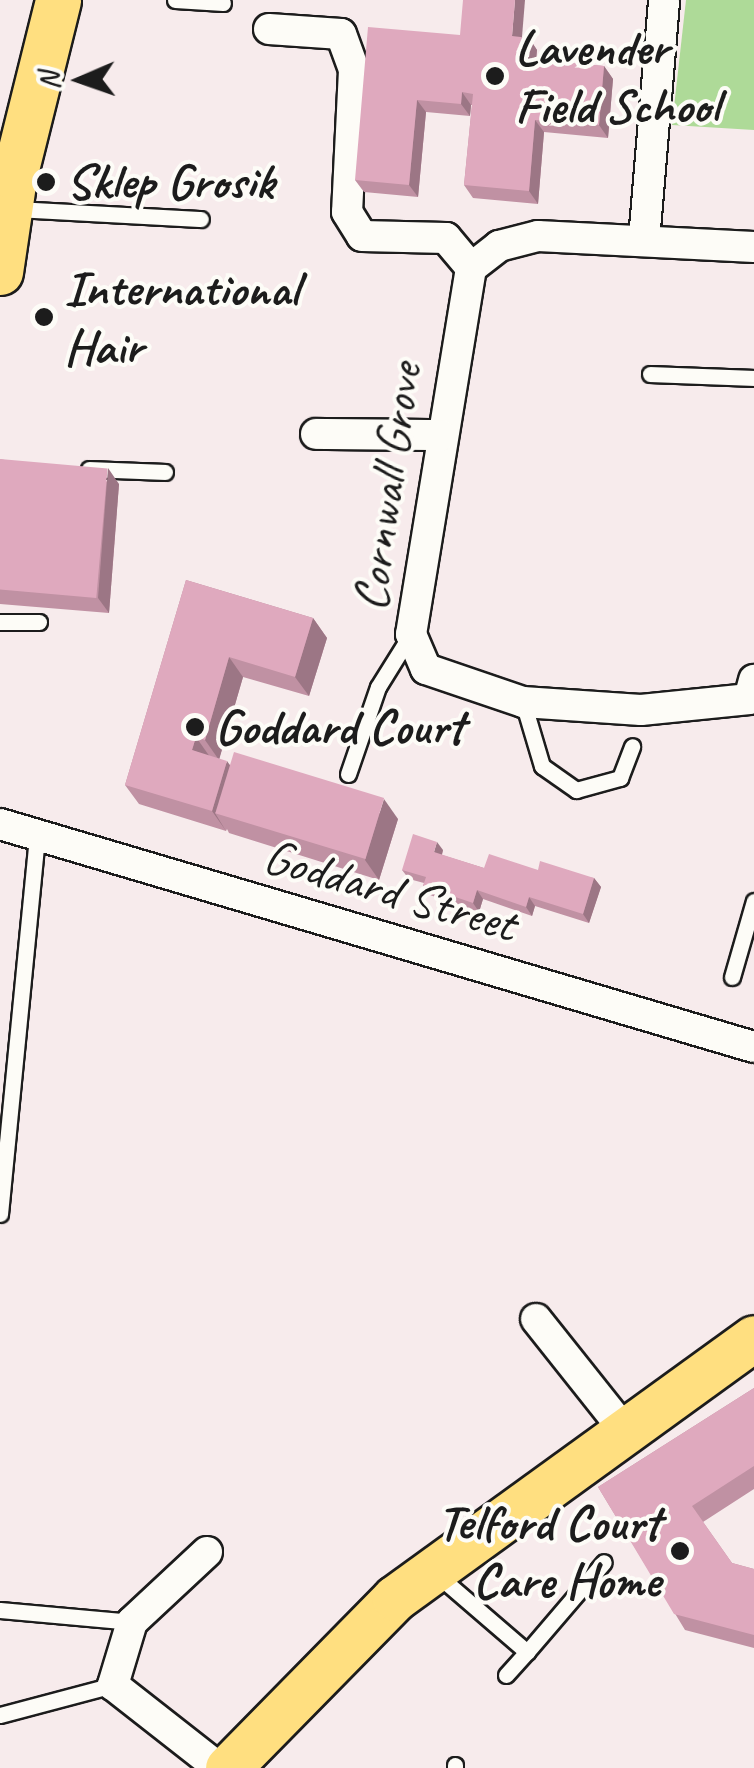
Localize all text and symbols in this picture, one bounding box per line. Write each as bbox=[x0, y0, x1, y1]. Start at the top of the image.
place label: Lavender Field School bbox=[515, 17, 717, 134]
north arrow bbox=[30, 30, 130, 130]
marker: Lavender Field School bbox=[484, 65, 506, 87]
text: N bbox=[32, 72, 67, 90]
place label: Sklep Grosik bbox=[66, 152, 273, 212]
marker: Sklep Grosik bbox=[35, 171, 57, 193]
place label: International Hair bbox=[64, 258, 298, 376]
marker: International Hair bbox=[33, 306, 55, 328]
street label: Cornwall Grove bbox=[340, 359, 434, 615]
place label: Goddard Court bbox=[215, 697, 464, 757]
marker: Goddard Court bbox=[184, 716, 206, 738]
street label: Goddard Street bbox=[257, 825, 523, 955]
place label: Telford Court Care Home bbox=[437, 1492, 660, 1610]
marker: Telford Court Care Home bbox=[669, 1540, 691, 1562]

